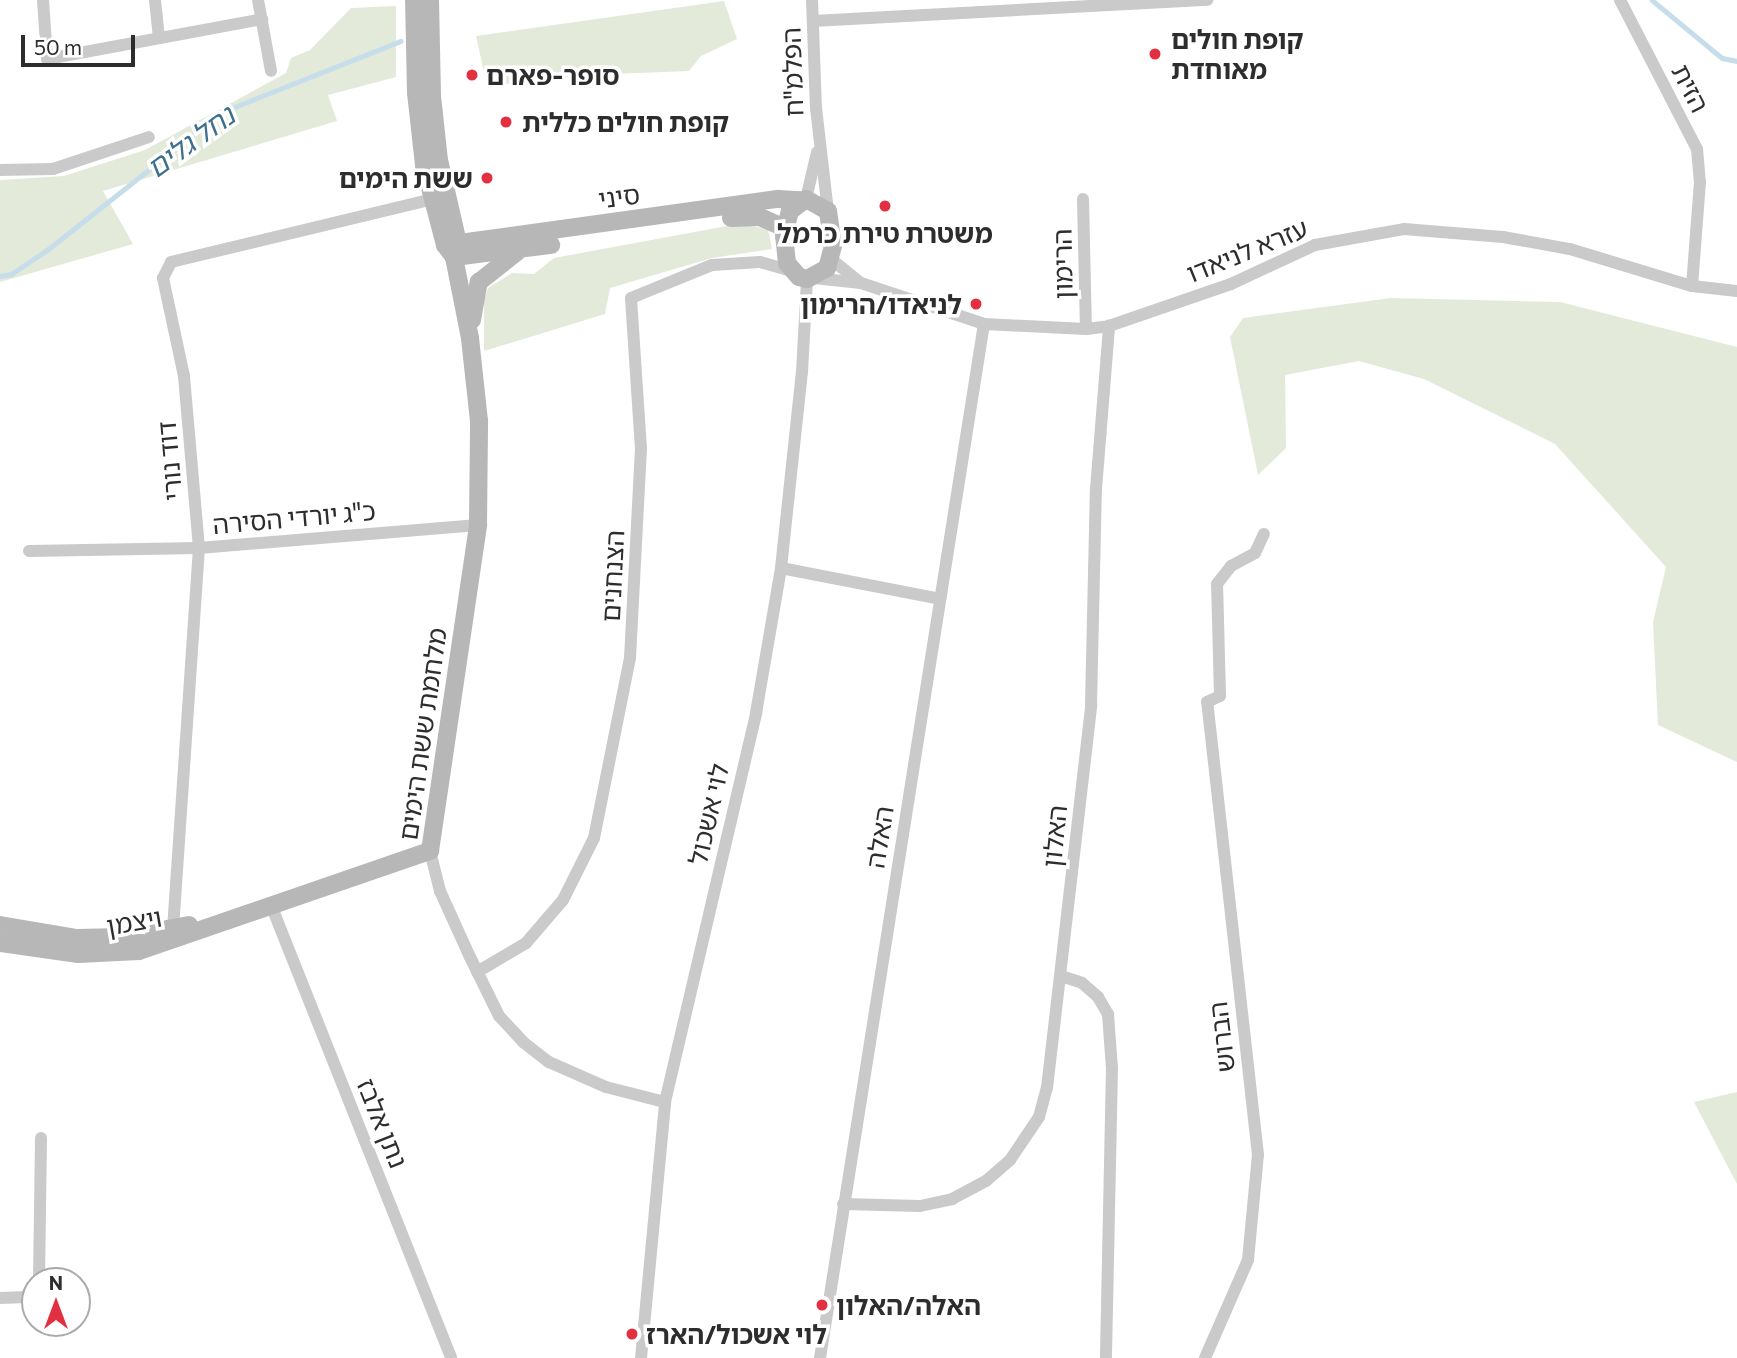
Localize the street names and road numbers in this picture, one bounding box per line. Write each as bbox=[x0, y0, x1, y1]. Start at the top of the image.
street label: הפלמ"ח bbox=[775, 27, 809, 117]
street label: הזית bbox=[1666, 59, 1716, 117]
street label: סיני bbox=[596, 178, 642, 214]
street label: עזרא לניאדו bbox=[1182, 212, 1312, 288]
street label: הרימון bbox=[1046, 228, 1078, 300]
street label: דוד נורי bbox=[150, 420, 188, 502]
street label: כ"ג יורדי הסירה bbox=[211, 494, 377, 540]
street label: הצנחנים bbox=[594, 529, 630, 623]
street label: מלחמת ששת הימים bbox=[392, 626, 452, 842]
street label: לוי אשכול bbox=[681, 760, 735, 868]
street label: האלון bbox=[1035, 803, 1073, 869]
street label: האלה bbox=[859, 804, 899, 870]
street label: ויצמן bbox=[104, 901, 164, 941]
street label: הברוש bbox=[1201, 1000, 1241, 1074]
street label: נתן אלבז bbox=[351, 1074, 415, 1172]

